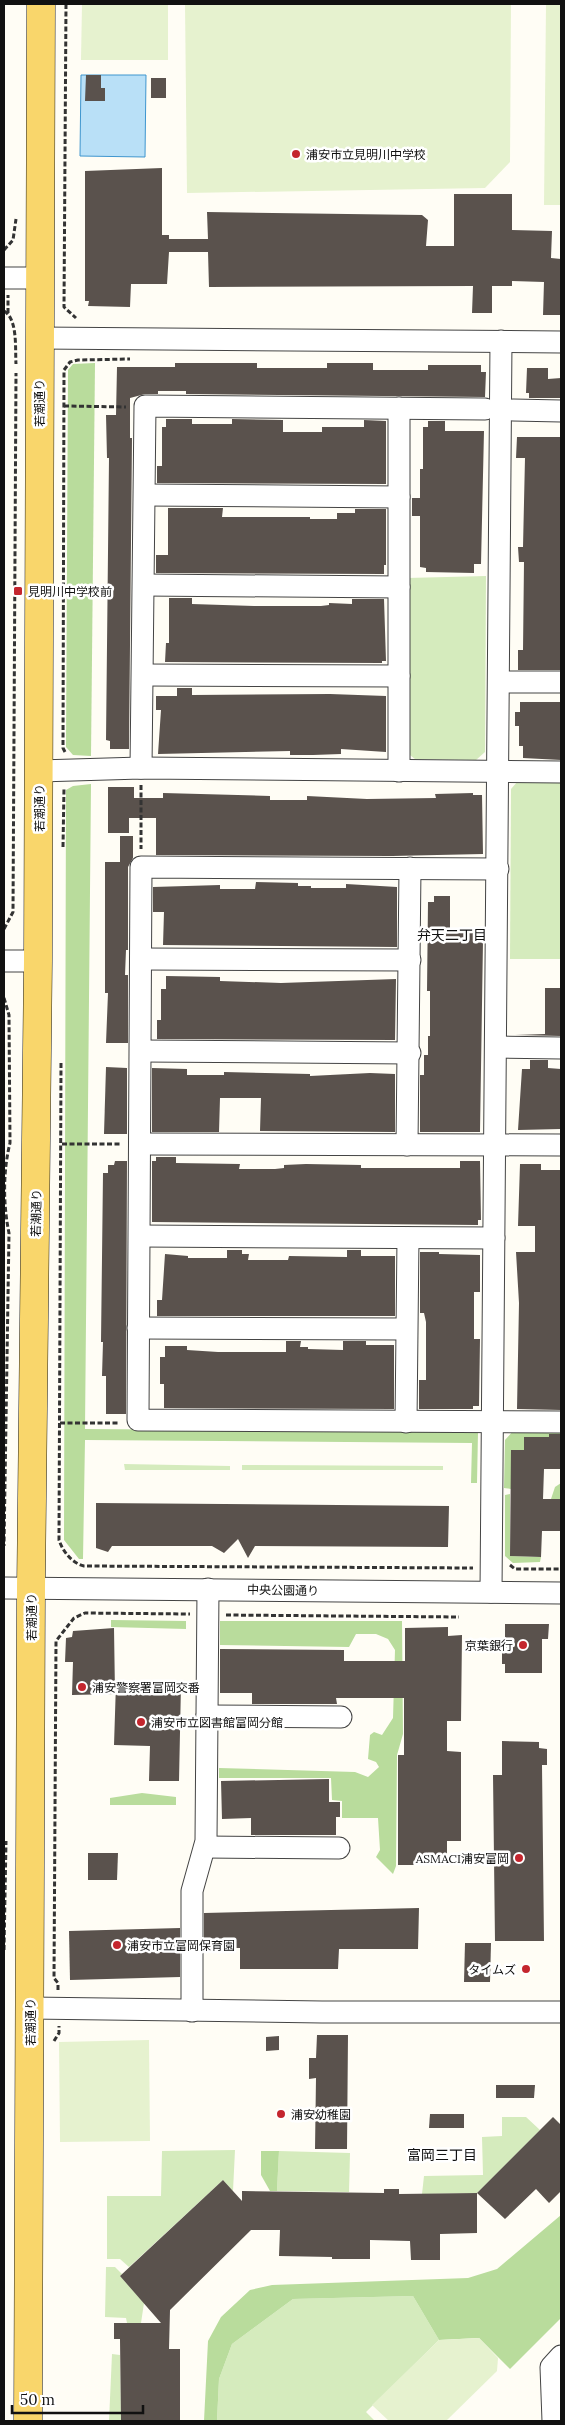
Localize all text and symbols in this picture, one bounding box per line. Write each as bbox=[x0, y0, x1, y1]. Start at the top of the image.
place label: 浦安市立見明川中学校 bbox=[306, 147, 426, 162]
marker: 浦安市立見明川中学校 bbox=[290, 148, 302, 160]
street label: 若潮通り bbox=[32, 379, 47, 427]
place label: 見明川中学校前 bbox=[28, 584, 112, 599]
marker: 見明川中学校前 bbox=[12, 585, 24, 597]
street label: 若潮通り bbox=[32, 784, 47, 832]
district label: 弁天二丁目 bbox=[417, 926, 487, 944]
street label: 若潮通り bbox=[28, 1189, 44, 1237]
street label: 中央公園通り bbox=[247, 1582, 319, 1598]
street label: 若潮通り bbox=[24, 1593, 39, 1641]
place label: 京葉銀行 bbox=[465, 1638, 513, 1653]
marker: 京葉銀行 bbox=[517, 1639, 529, 1651]
place label: 浦安警察署富岡交番 bbox=[92, 1680, 200, 1695]
marker: 浦安警察署富岡交番 bbox=[76, 1681, 88, 1693]
place label: 浦安市立図書館富岡分館 bbox=[151, 1715, 283, 1730]
marker: 浦安市立図書館富岡分館 bbox=[135, 1716, 147, 1728]
place label: ASMACI浦安富岡 bbox=[415, 1851, 509, 1866]
marker: ASMACI浦安富岡 bbox=[513, 1852, 525, 1864]
place label: 浦安市立富岡保育園 bbox=[127, 1938, 235, 1953]
marker: 浦安市立富岡保育園 bbox=[111, 1939, 123, 1951]
place label: タイムズ bbox=[468, 1962, 516, 1977]
marker: タイムズ bbox=[520, 1963, 532, 1975]
street label: 若潮通り bbox=[23, 1998, 38, 2046]
place label: 浦安幼稚園 bbox=[291, 2107, 351, 2122]
marker: 浦安幼稚園 bbox=[275, 2108, 287, 2120]
district label: 富岡三丁目 bbox=[407, 2146, 477, 2164]
scale bar bbox=[12, 2382, 144, 2414]
text: 50 m bbox=[20, 2390, 55, 2409]

